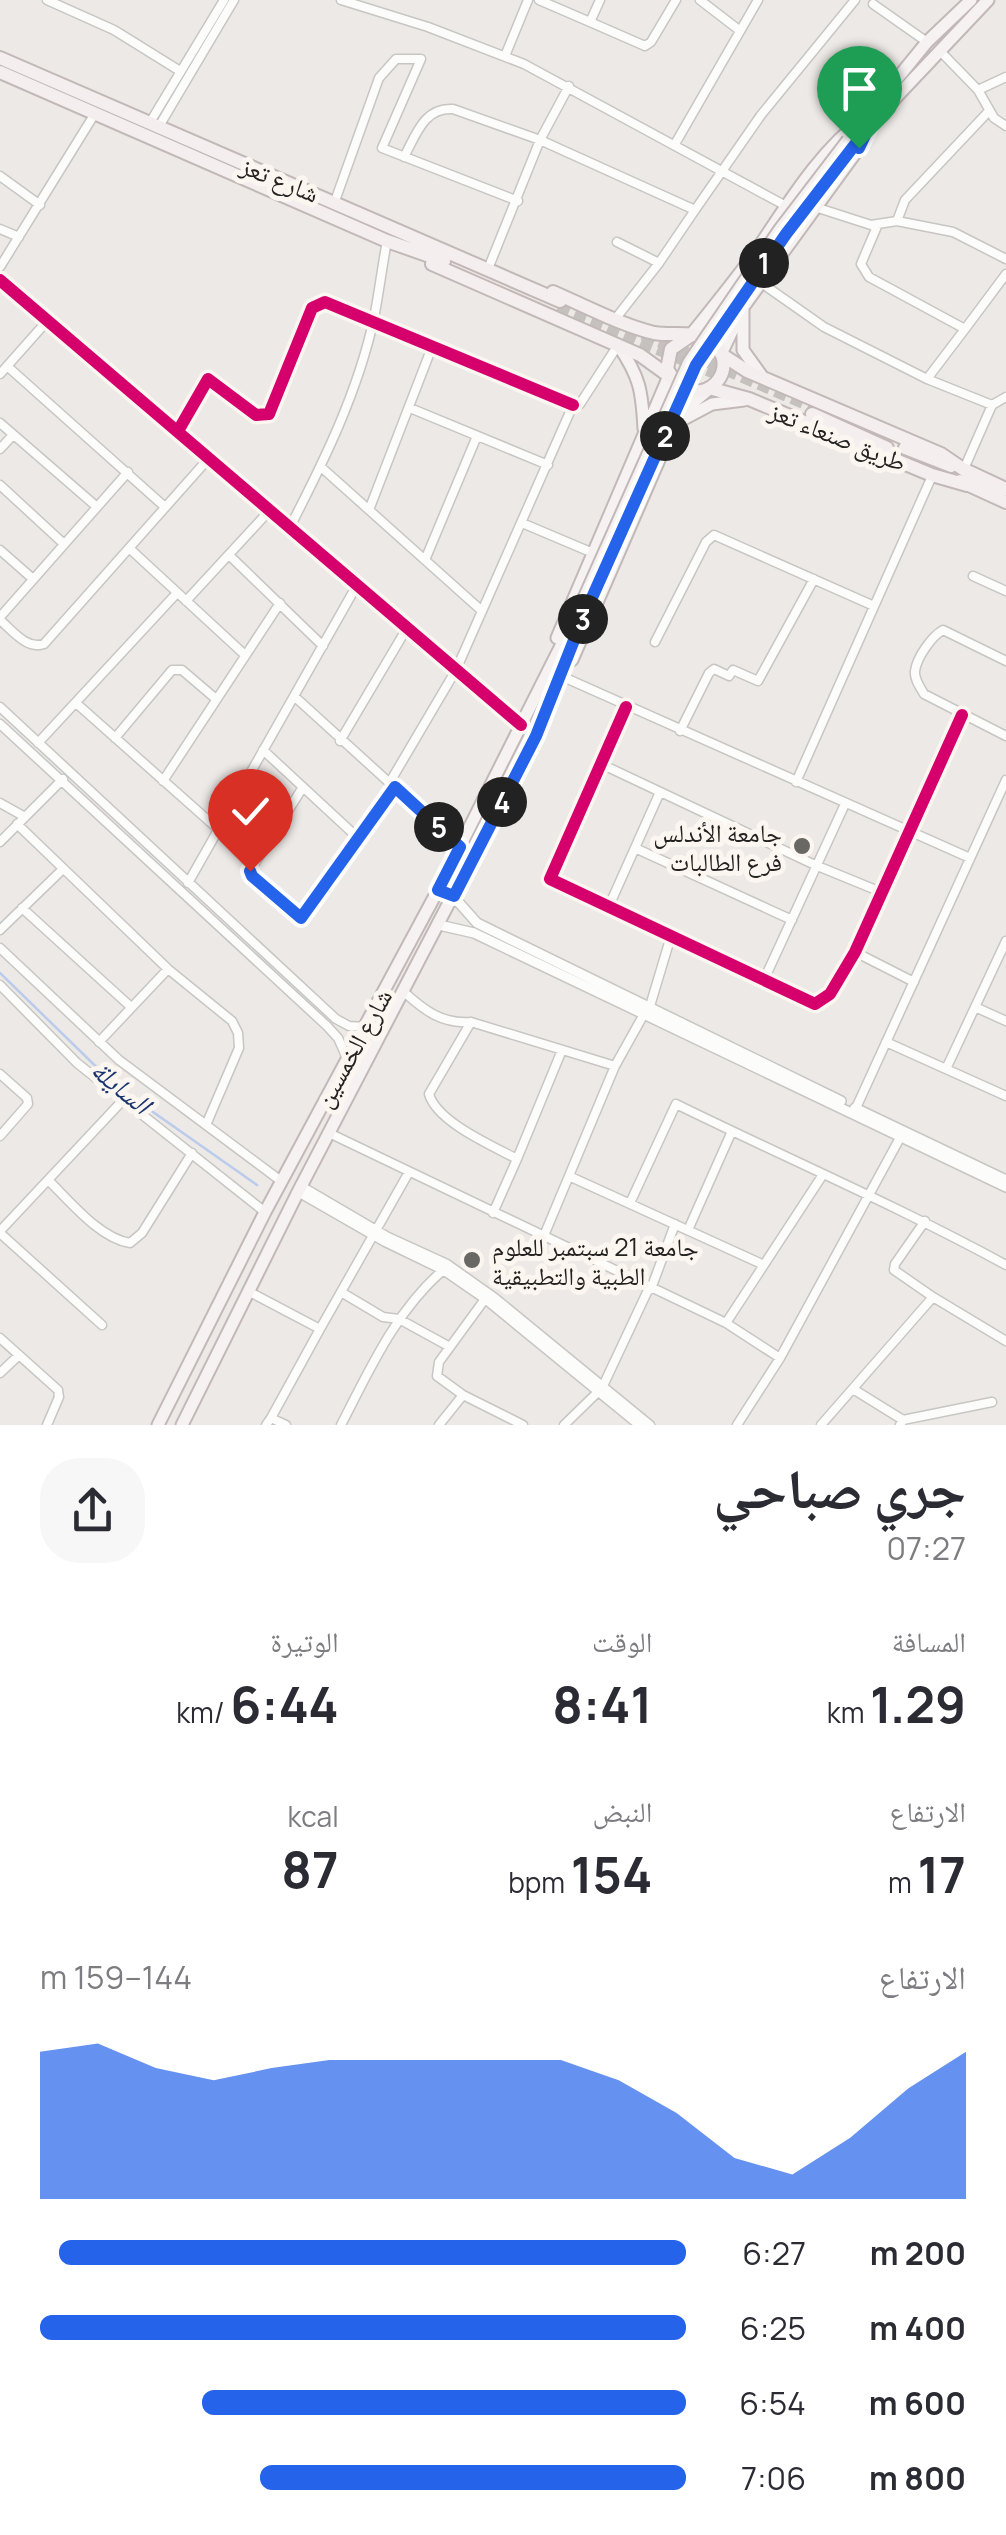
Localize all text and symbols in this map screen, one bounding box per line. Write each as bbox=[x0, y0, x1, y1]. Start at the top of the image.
pin bbox=[817, 46, 902, 149]
icon: arrive bbox=[832, 61, 887, 116]
street label: شارع تعز bbox=[235, 147, 324, 211]
pin: 1 bbox=[739, 238, 789, 288]
text: 1 bbox=[758, 244, 770, 282]
street label: طريق صنعاء تعز bbox=[763, 392, 912, 479]
pin: 2 bbox=[640, 411, 690, 461]
text: 2 bbox=[657, 417, 673, 455]
pin: 3 bbox=[558, 594, 608, 644]
text: 3 bbox=[575, 600, 591, 638]
pin bbox=[208, 769, 293, 872]
pin: 4 bbox=[477, 777, 527, 827]
text: 4 bbox=[493, 783, 511, 821]
icon: check bbox=[223, 784, 278, 839]
pin: 5 bbox=[414, 802, 464, 852]
text: 5 bbox=[431, 808, 447, 846]
place label: جامعة الأندلس فرع الطالبات bbox=[653, 815, 782, 879]
marker: جامعة الأندلس فرع الطالبات bbox=[791, 835, 813, 857]
street label: شارع الخمسين bbox=[306, 982, 400, 1114]
water label: السايلة bbox=[84, 1050, 162, 1123]
place label: جامعة 21 سبتمبر للعلوم الطبية والتطبيقية bbox=[492, 1229, 699, 1293]
marker: جامعة 21 سبتمبر للعلوم الطبية والتطبيقية bbox=[461, 1249, 483, 1271]
text: جري صباحي bbox=[713, 1450, 966, 1526]
button: share bbox=[40, 1458, 145, 1563]
text: 07:27 bbox=[887, 1526, 966, 1570]
text: الوتيرة bbox=[271, 1622, 339, 1660]
text: الوقت bbox=[592, 1622, 652, 1660]
text: المسافة bbox=[892, 1622, 966, 1660]
text: 6:44 bbox=[230, 1670, 339, 1738]
text: 8:41 bbox=[552, 1670, 652, 1738]
text: 1.29 bbox=[870, 1670, 966, 1738]
text: /km bbox=[176, 1693, 230, 1731]
text: km bbox=[827, 1693, 870, 1731]
text: النبض bbox=[593, 1792, 652, 1830]
text: الارتفاع bbox=[890, 1792, 966, 1830]
text: kcal bbox=[288, 1797, 339, 1835]
text: 87 bbox=[281, 1835, 339, 1903]
text: 154 bbox=[571, 1840, 652, 1908]
text: 17 bbox=[917, 1840, 966, 1908]
text: bpm bbox=[508, 1863, 571, 1901]
text: m bbox=[888, 1863, 917, 1901]
text: 144–159 m bbox=[40, 1955, 192, 1999]
text: الارتفاع bbox=[879, 1955, 966, 1999]
text: 6:27 bbox=[742, 2231, 806, 2275]
text: 200 m bbox=[870, 2231, 966, 2275]
text: 6:25 bbox=[740, 2306, 806, 2350]
text: 400 m bbox=[869, 2306, 966, 2350]
text: 6:54 bbox=[739, 2381, 806, 2425]
text: 600 m bbox=[869, 2381, 966, 2425]
text: 7:06 bbox=[741, 2456, 806, 2500]
text: 800 m bbox=[869, 2456, 966, 2500]

